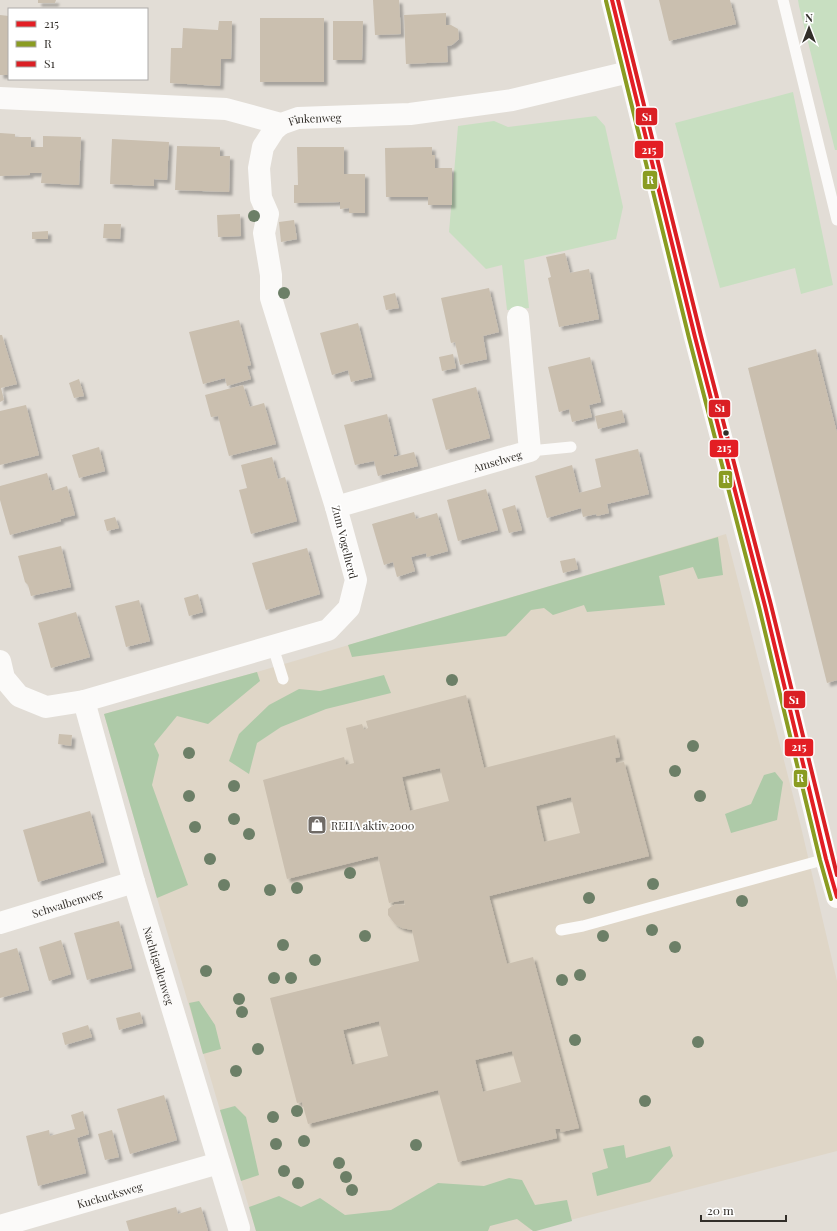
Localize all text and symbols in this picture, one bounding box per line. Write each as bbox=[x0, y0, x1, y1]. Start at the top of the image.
legend bbox=[8, 8, 148, 80]
north arrow bbox=[789, 8, 829, 48]
text: N bbox=[805, 10, 813, 25]
text: 215 bbox=[44, 15, 59, 31]
text: R bbox=[44, 35, 52, 51]
text: S1 bbox=[44, 55, 55, 71]
line badge: S1 bbox=[635, 107, 658, 126]
street label: Finkenweg bbox=[286, 109, 342, 128]
text: S1 bbox=[642, 109, 652, 124]
line badge: 215 bbox=[634, 140, 664, 159]
text: 215 bbox=[642, 142, 656, 157]
line badge: R bbox=[642, 170, 658, 190]
text: R bbox=[646, 172, 654, 187]
line badge: S1 bbox=[708, 399, 731, 418]
text: S1 bbox=[715, 400, 725, 415]
unlabelled marker bbox=[721, 428, 731, 438]
line badge: 215 bbox=[709, 439, 739, 458]
text: 215 bbox=[717, 440, 731, 455]
street label: Amselweg bbox=[470, 446, 524, 475]
line badge: R bbox=[718, 470, 733, 489]
text: R bbox=[722, 471, 730, 486]
street label: Zum Vogelherd bbox=[329, 504, 361, 581]
line badge: S1 bbox=[783, 690, 806, 709]
text: S1 bbox=[789, 692, 799, 707]
line badge: 215 bbox=[784, 738, 814, 757]
text: 215 bbox=[792, 739, 806, 754]
line badge: R bbox=[793, 769, 808, 788]
text: R bbox=[796, 770, 804, 785]
shop icon: REHA aktiv 2000 bbox=[306, 814, 328, 836]
place label: REHA aktiv 2000 bbox=[331, 818, 415, 833]
street label: Schwalbenweg bbox=[30, 885, 104, 920]
street label: Nachtigallenweg bbox=[140, 924, 178, 1007]
street label: Kuckucksweg bbox=[75, 1178, 144, 1211]
scale bar bbox=[701, 1197, 786, 1223]
text: 20 m bbox=[707, 1202, 734, 1218]

